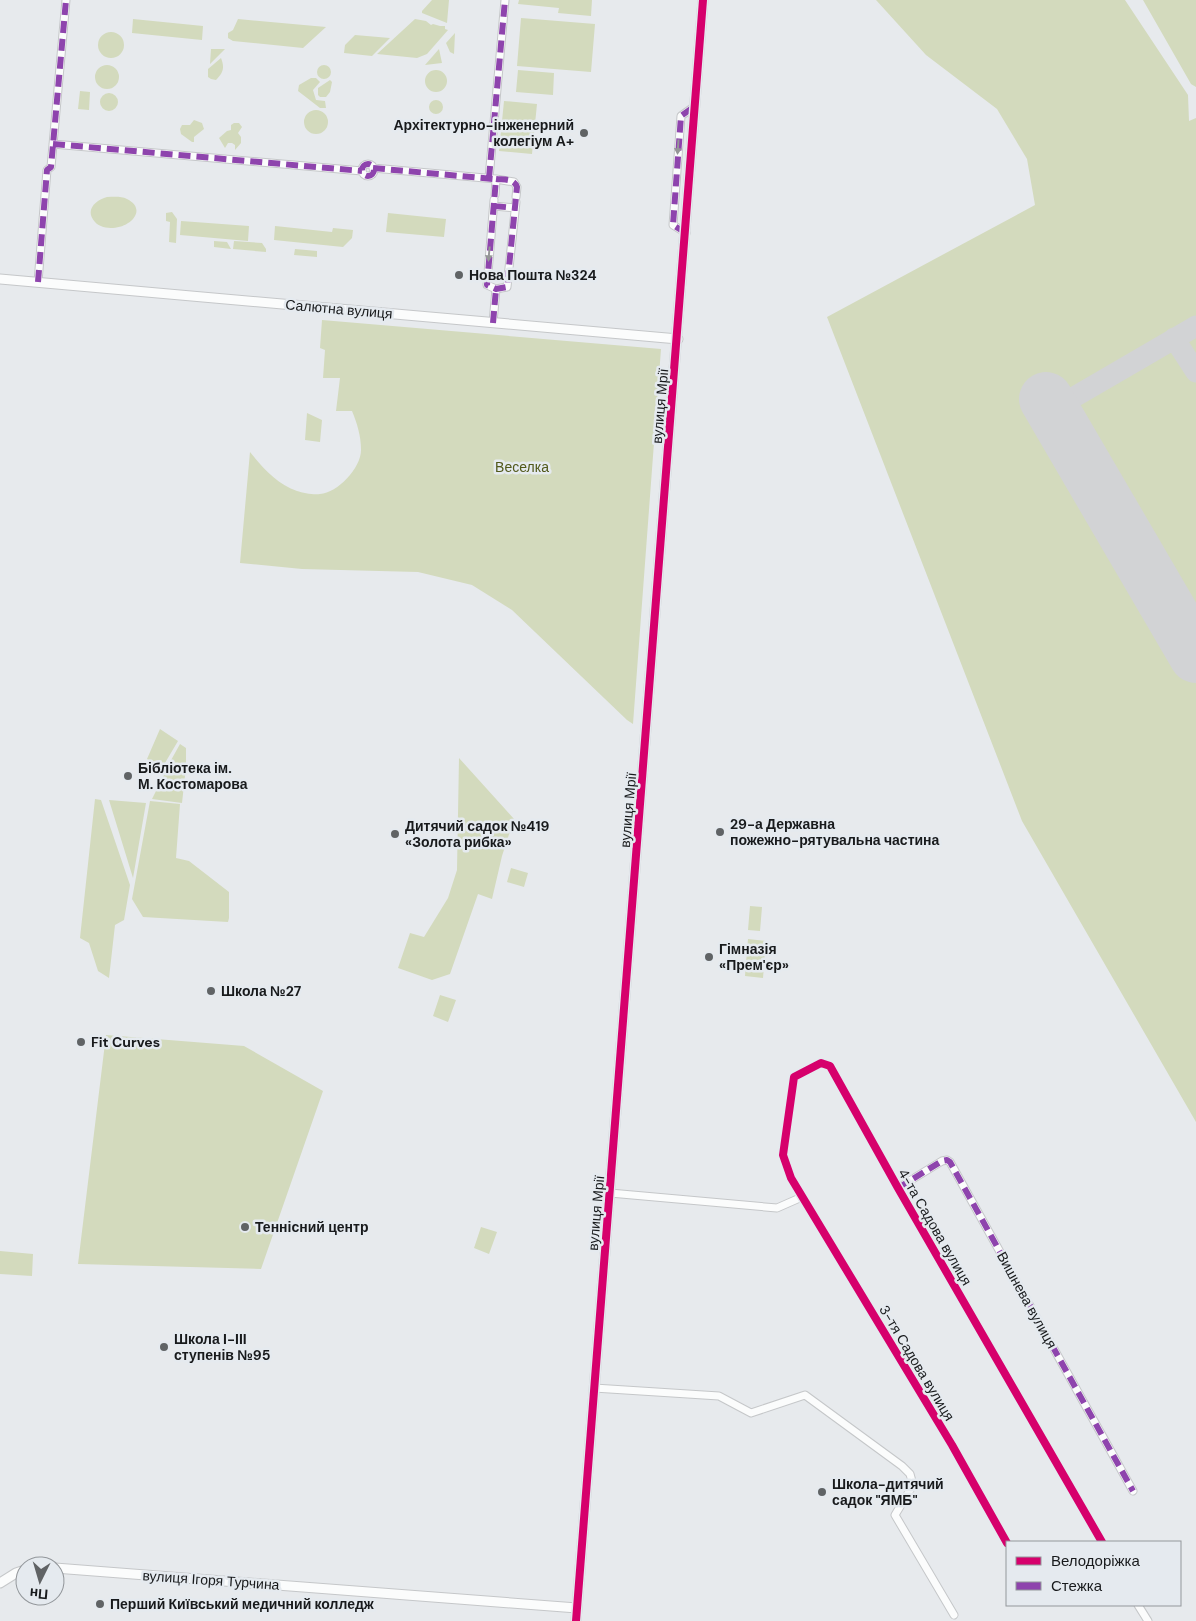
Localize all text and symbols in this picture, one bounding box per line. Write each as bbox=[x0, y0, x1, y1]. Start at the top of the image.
place label: Архітектурно-інженерний колегіум А+ bbox=[393, 116, 574, 150]
marker: Архітектурно-інженерний колегіум А+ bbox=[578, 127, 590, 139]
one-way arrow bbox=[674, 139, 682, 155]
one-way arrow bbox=[485, 247, 493, 263]
place label: Нова Пошта №324 bbox=[469, 266, 597, 284]
marker: Нова Пошта №324 bbox=[453, 269, 465, 281]
street label: Салютна вулиця bbox=[285, 295, 393, 323]
street label: вулиця Мрії bbox=[648, 367, 672, 444]
park label: Веселка bbox=[495, 458, 549, 476]
place label: Бібліотека ім. М. Костомарова bbox=[138, 759, 248, 793]
marker: Бібліотека ім. М. Костомарова bbox=[122, 770, 134, 782]
street label: вулиця Мрії bbox=[616, 771, 640, 848]
place label: 29-а Державна пожежно-рятувальна частина bbox=[730, 815, 940, 849]
place label: Дитячий садок №419 «Золота рибка» bbox=[405, 817, 550, 851]
marker: 29-а Державна пожежно-рятувальна частина bbox=[714, 826, 726, 838]
marker: Дитячий садок №419 «Золота рибка» bbox=[389, 828, 401, 840]
place label: Гімназія «Прем'єр» bbox=[719, 940, 789, 974]
marker: Гімназія «Прем'єр» bbox=[703, 951, 715, 963]
place label: Школа №27 bbox=[221, 982, 302, 1000]
marker: Школа №27 bbox=[205, 985, 217, 997]
place label: Fit Curves bbox=[91, 1033, 160, 1051]
marker: Fit Curves bbox=[75, 1036, 87, 1048]
street label: 4-та Садова вулиця bbox=[894, 1165, 976, 1289]
street label: вулиця Мрії bbox=[584, 1174, 608, 1251]
place label: Теннісний центр bbox=[255, 1218, 368, 1236]
marker: Теннісний центр bbox=[239, 1221, 251, 1233]
street label: Вишнева вулиця bbox=[993, 1248, 1061, 1352]
street label: 3-тя Садова вулиця bbox=[875, 1302, 959, 1424]
place label: Школа І-ІІІ ступенів №95 bbox=[174, 1330, 270, 1364]
marker: Школа І-ІІІ ступенів №95 bbox=[158, 1341, 170, 1353]
place label: Школа-дитячий садок "ЯМБ" bbox=[832, 1475, 944, 1509]
marker: Школа-дитячий садок "ЯМБ" bbox=[816, 1486, 828, 1498]
legend bbox=[1006, 1541, 1181, 1606]
text: Велодоріжка bbox=[1051, 1551, 1140, 1571]
north arrow bbox=[15, 1556, 65, 1606]
street label: вулиця Ігоря Турчина bbox=[142, 1566, 280, 1594]
text: Стежка bbox=[1051, 1576, 1103, 1596]
text: Пн bbox=[29, 1584, 49, 1604]
place label: Перший Київський медичний колледж bbox=[110, 1595, 375, 1613]
marker: Перший Київський медичний колледж bbox=[94, 1598, 106, 1610]

